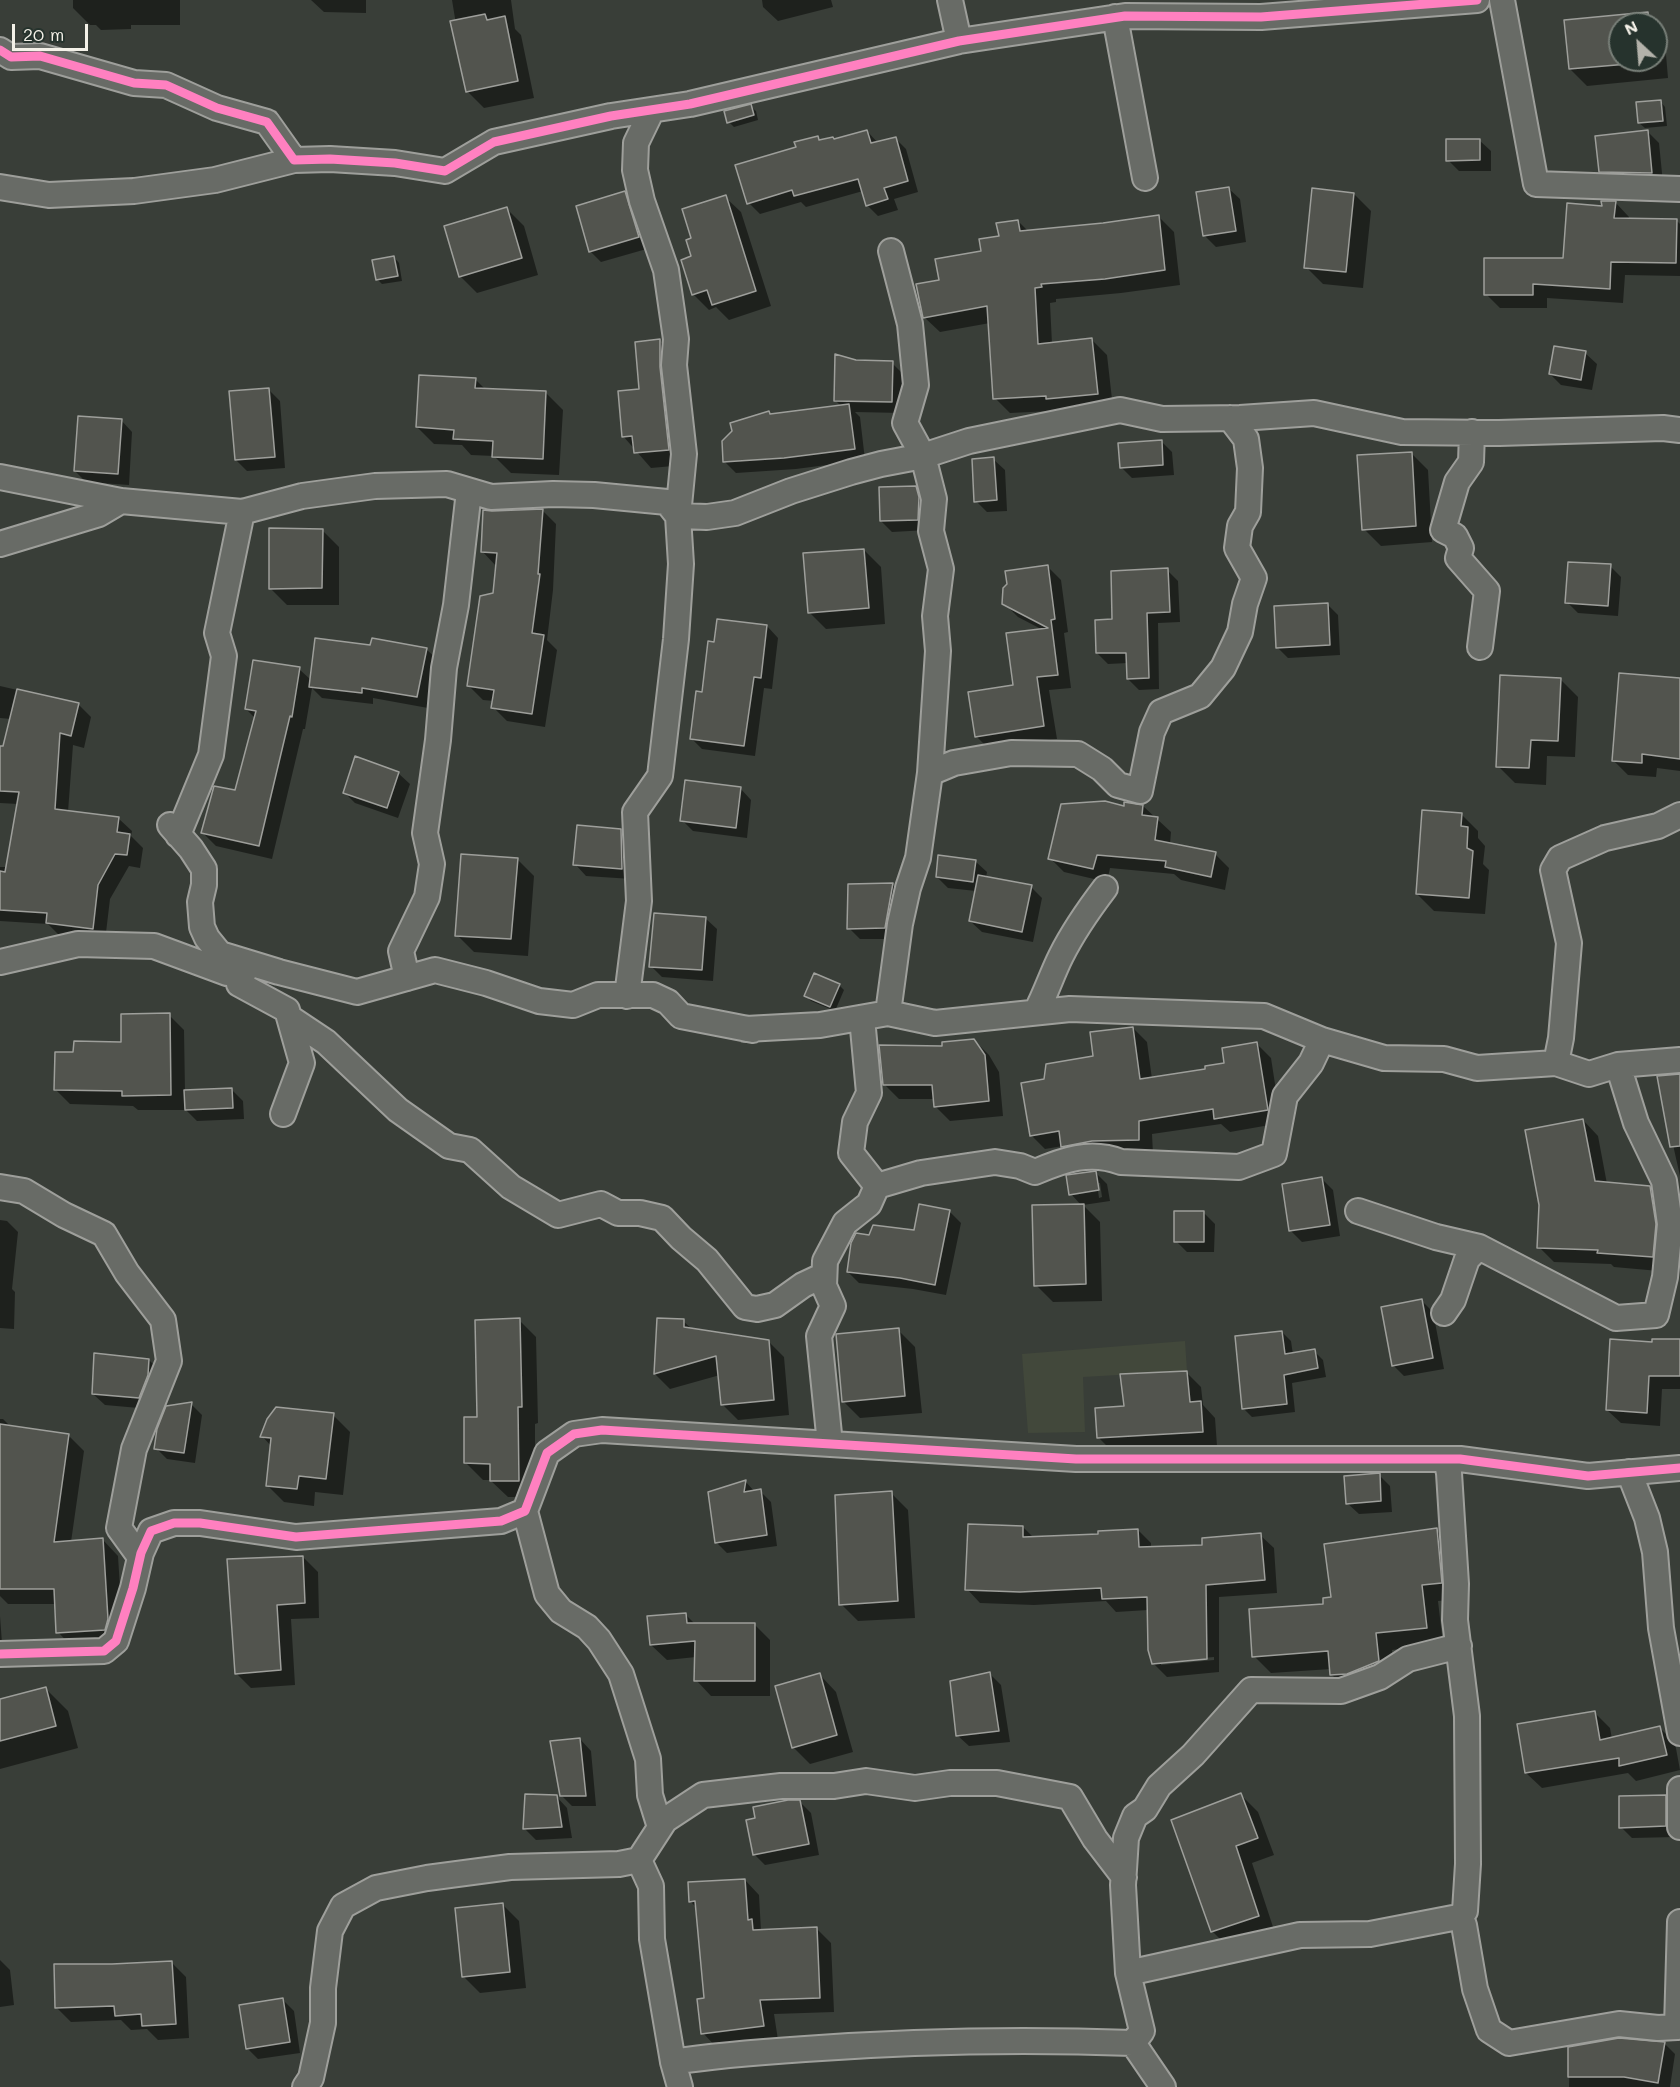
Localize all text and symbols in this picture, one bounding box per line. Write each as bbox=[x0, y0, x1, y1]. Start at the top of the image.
scale bar bbox=[15, 12, 92, 50]
north arrow bbox=[1608, 12, 1668, 72]
text: N bbox=[1621, 15, 1641, 39]
text: 20 m bbox=[23, 22, 64, 46]

